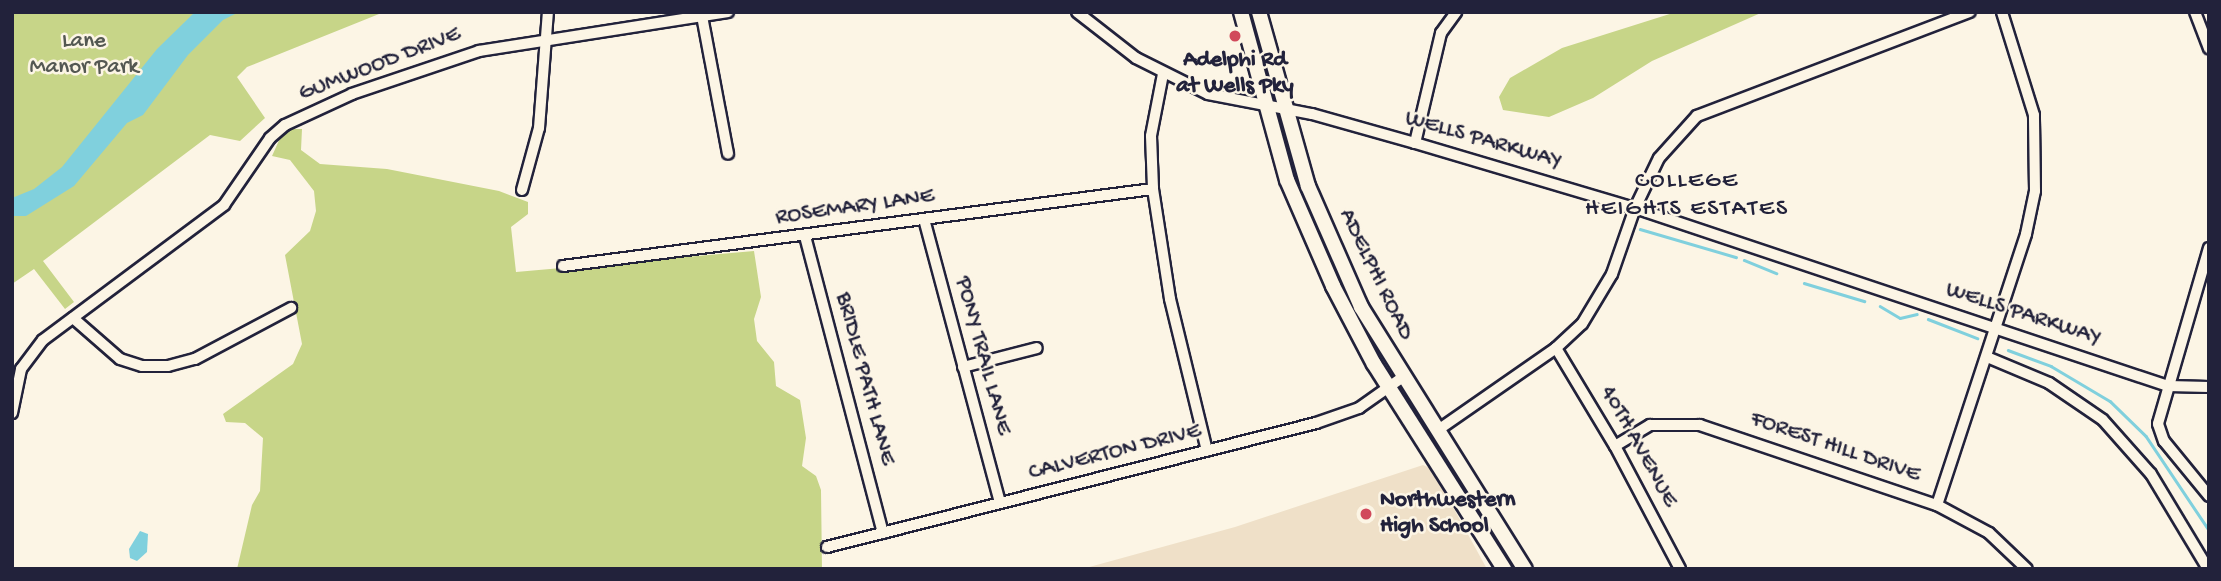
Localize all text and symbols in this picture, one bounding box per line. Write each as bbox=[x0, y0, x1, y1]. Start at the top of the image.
street label: GUMWOOD DRIVE bbox=[295, 21, 465, 109]
park label: Lane Manor Park bbox=[29, 28, 139, 82]
marker: Adelphi Rd at Wells Pky bbox=[1227, 28, 1243, 44]
place label: Adelphi Rd at Wells Pky bbox=[1176, 47, 1294, 101]
street label: WELLS PARKWAY bbox=[1402, 105, 1564, 177]
district label: COLLEGE HEIGHTS ESTATES bbox=[1587, 168, 1787, 224]
street label: ROSEMARY LANE bbox=[774, 183, 936, 233]
street label: ADELPHI ROAD bbox=[1331, 205, 1419, 345]
street label: PONY TRAIL LANE bbox=[948, 274, 1016, 438]
street label: WELLS PARKWAY bbox=[1942, 277, 2104, 353]
street label: BRIDLE PATH LANE bbox=[828, 290, 900, 468]
street label: 40TH AVENUE bbox=[1593, 381, 1683, 513]
street label: FOREST HILL DRIVE bbox=[1747, 406, 1923, 490]
street label: CALVERTON DRIVE bbox=[1026, 418, 1204, 488]
place label: Northwestern High School bbox=[1380, 487, 1515, 541]
marker: Northwestern High School bbox=[1358, 506, 1374, 522]

